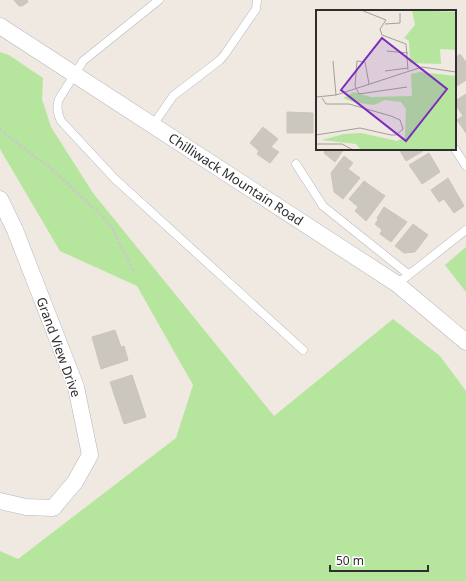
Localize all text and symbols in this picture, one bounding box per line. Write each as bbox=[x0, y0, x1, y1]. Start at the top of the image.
inset map bbox=[316, 10, 456, 150]
street label: Chilliwack Mountain Road bbox=[165, 129, 307, 229]
street label: Grand View Drive bbox=[33, 294, 85, 400]
scale bar bbox=[330, 547, 428, 573]
text: 50 m bbox=[336, 552, 364, 569]

